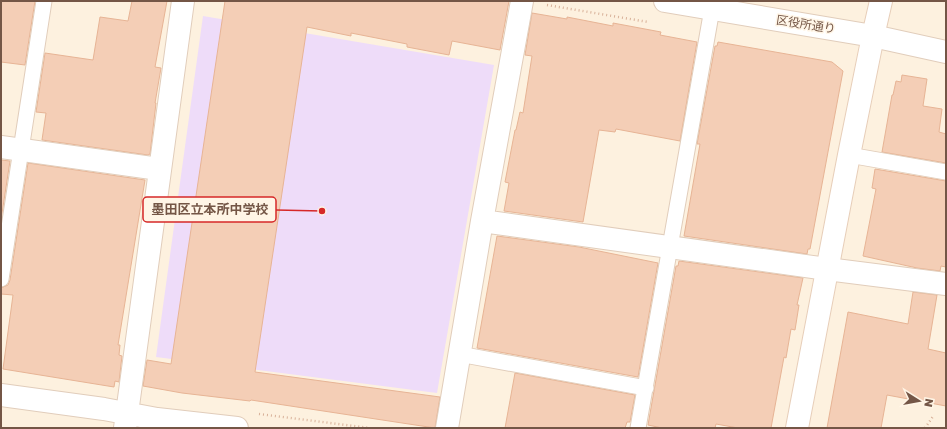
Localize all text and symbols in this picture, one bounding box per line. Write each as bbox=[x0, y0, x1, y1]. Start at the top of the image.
street label: 区役所通り bbox=[775, 12, 837, 36]
callout: 墨田区立本所中学校 bbox=[143, 197, 276, 222]
text: 墨田区立本所中学校 bbox=[151, 201, 269, 217]
north arrow bbox=[899, 381, 939, 421]
text: N bbox=[922, 398, 936, 408]

